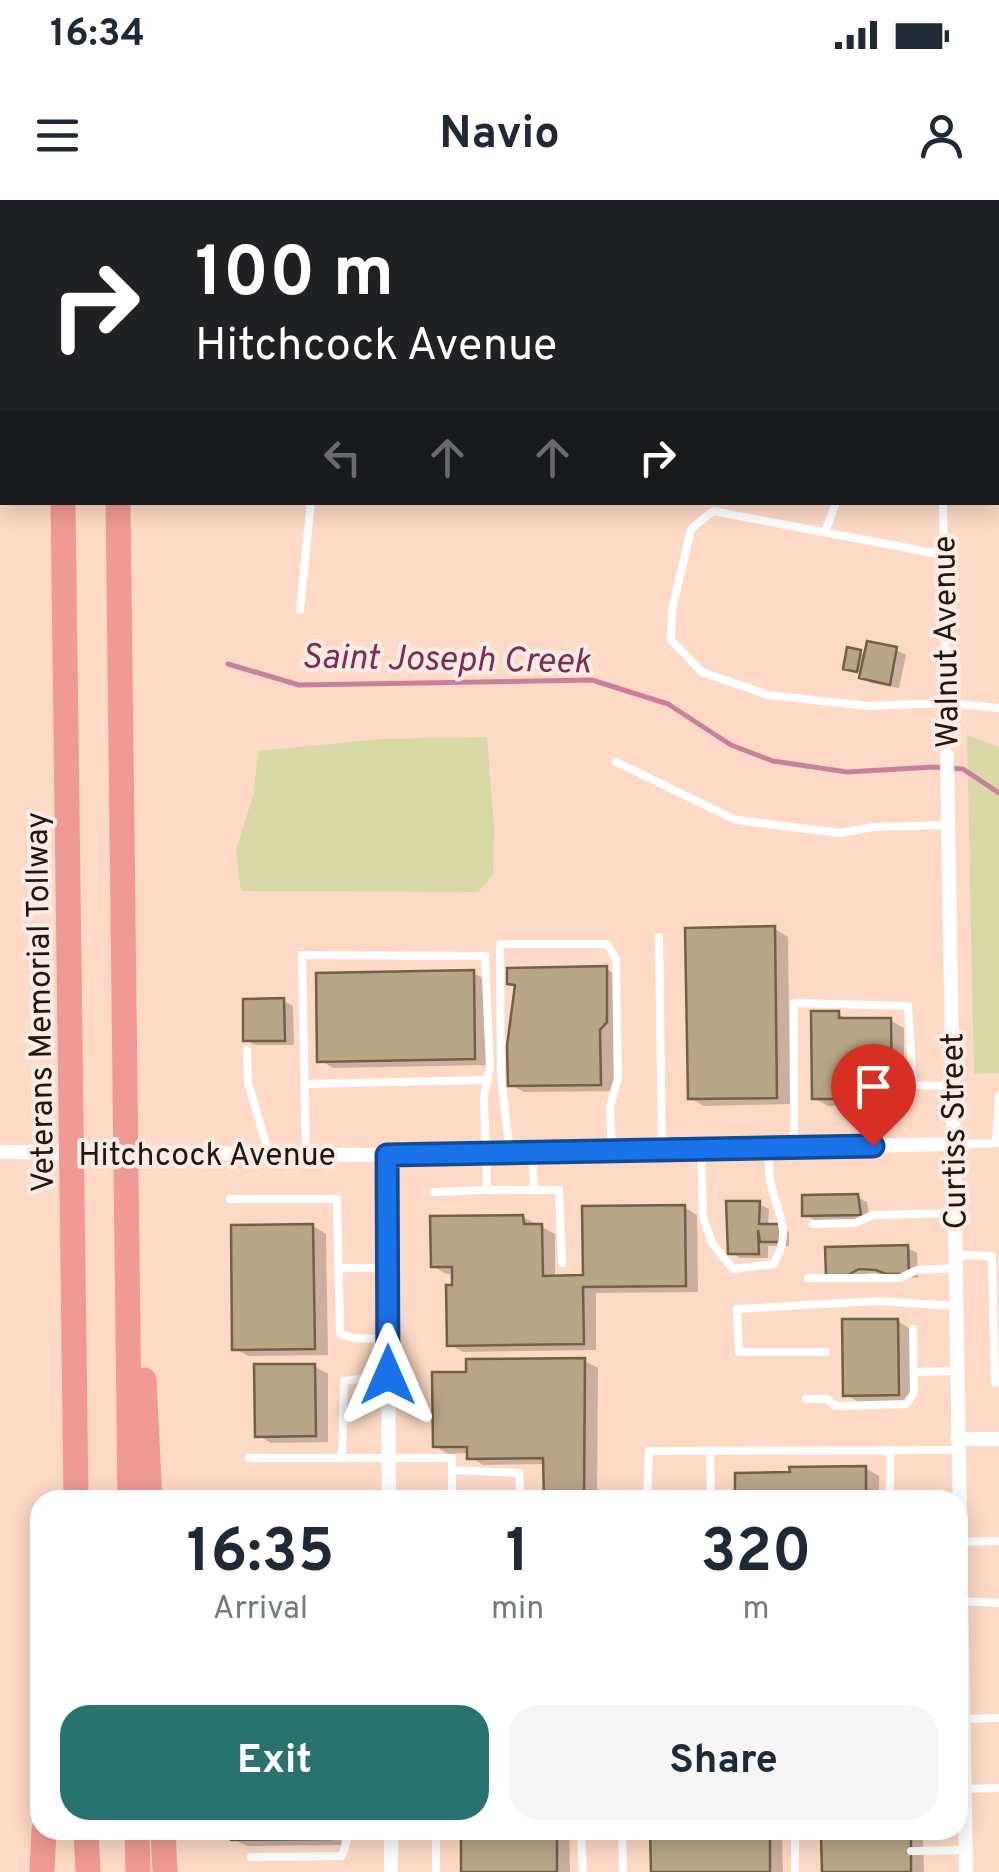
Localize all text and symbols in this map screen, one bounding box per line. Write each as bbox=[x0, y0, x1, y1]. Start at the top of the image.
text: 16:34 bbox=[50, 11, 145, 60]
text: Navio bbox=[439, 107, 560, 164]
icon: menu bbox=[30, 108, 85, 163]
icon: person bbox=[914, 108, 969, 163]
text: 100 m bbox=[195, 232, 394, 321]
icon: right bbox=[30, 240, 160, 370]
text: Hitchcock Avenue bbox=[195, 319, 557, 376]
icon: left bbox=[315, 430, 370, 485]
icon: ahead bbox=[420, 430, 475, 485]
icon: ahead bbox=[525, 430, 580, 485]
icon: right bbox=[630, 430, 685, 485]
street label: Walnut Avenue bbox=[926, 535, 970, 749]
water label: Saint Joseph Creek bbox=[301, 636, 593, 686]
street label: Veterans Memorial Tollway bbox=[19, 811, 65, 1193]
street label: Curtiss Street bbox=[934, 1032, 978, 1230]
pin bbox=[831, 1044, 916, 1147]
icon: arrive bbox=[846, 1059, 901, 1114]
street label: Hitchcock Avenue bbox=[78, 1137, 336, 1177]
position arrow bbox=[336, 1323, 440, 1427]
text: 16:35 bbox=[186, 1517, 335, 1593]
text: 1 bbox=[506, 1517, 530, 1593]
text: 320 bbox=[701, 1517, 812, 1593]
text: Arrival bbox=[213, 1590, 308, 1630]
text: min bbox=[491, 1590, 544, 1630]
text: m bbox=[743, 1590, 770, 1630]
button: Exit bbox=[60, 1705, 489, 1820]
button: Share bbox=[509, 1705, 938, 1820]

